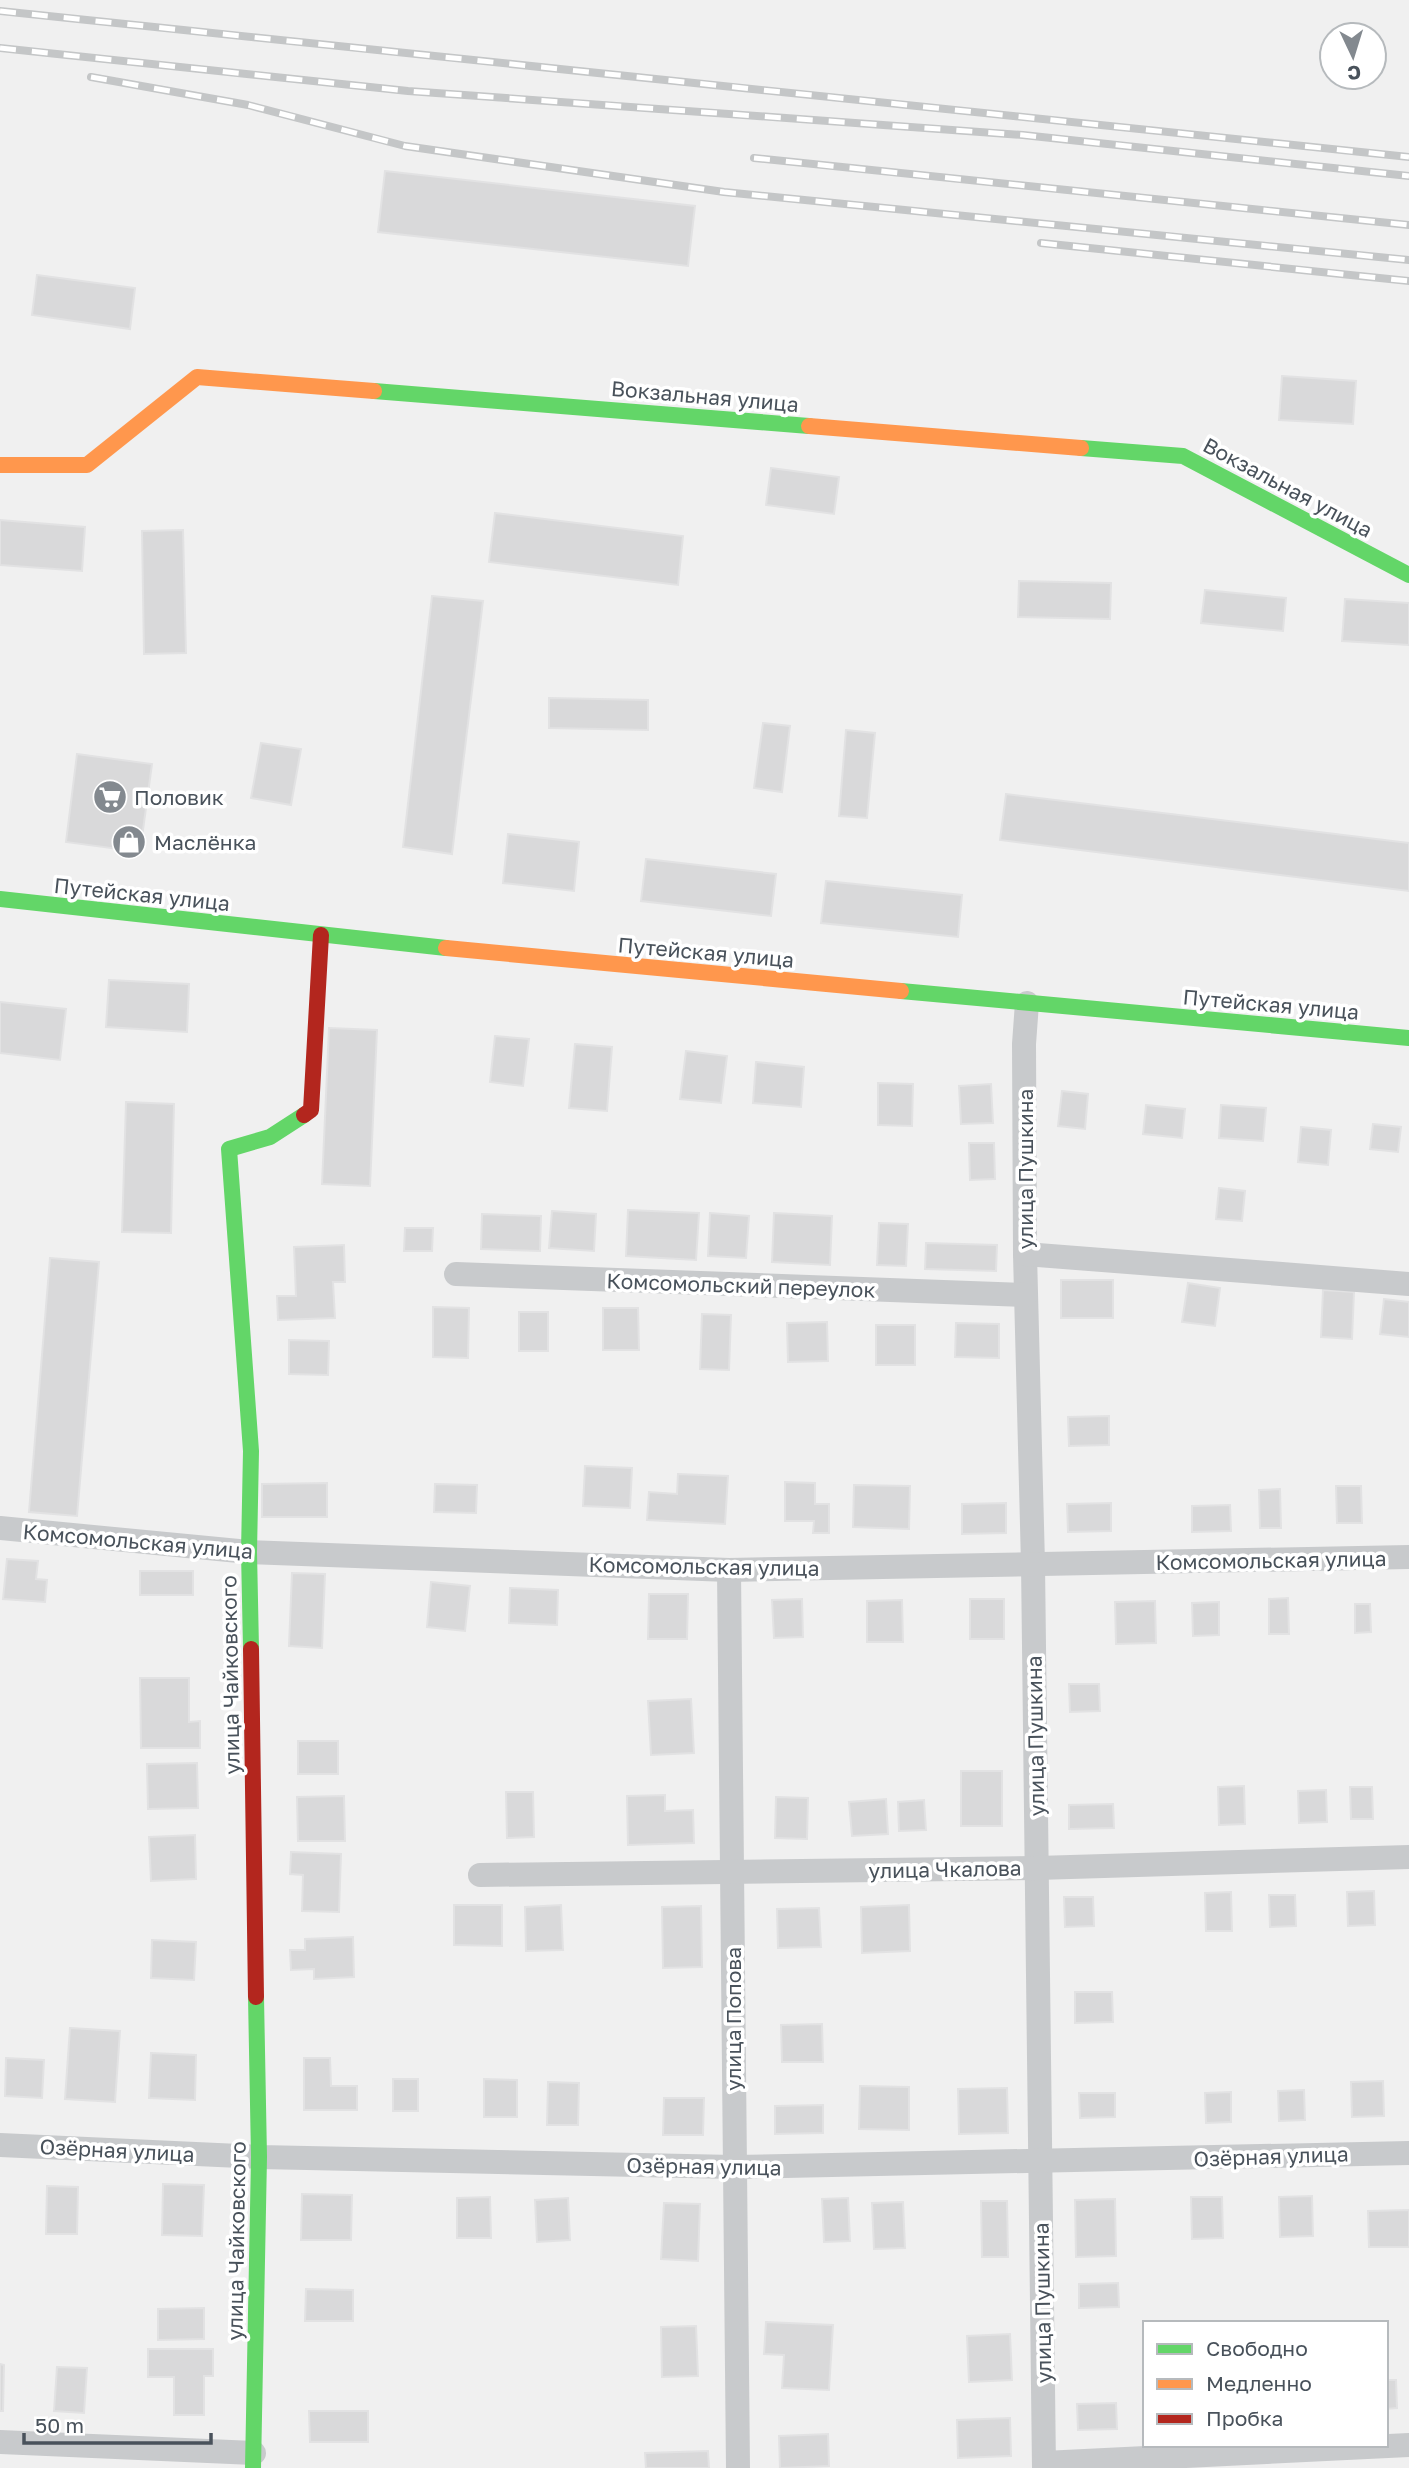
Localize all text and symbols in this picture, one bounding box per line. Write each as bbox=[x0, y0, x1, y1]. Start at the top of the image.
north arrow bbox=[1318, 21, 1388, 91]
text: С bbox=[1347, 62, 1362, 85]
street label: Вокзальная улица bbox=[610, 375, 800, 417]
street label: Вокзальная улица bbox=[1199, 431, 1377, 543]
supermarket icon: Половик bbox=[91, 778, 129, 816]
place label: Половик bbox=[134, 784, 224, 810]
shop icon: Маслёнка bbox=[110, 823, 148, 861]
place label: Маслёнка bbox=[154, 829, 256, 855]
street label: Путейская улица bbox=[53, 872, 231, 916]
street label: Путейская улица bbox=[617, 931, 795, 973]
street label: Путейская улица bbox=[1182, 983, 1360, 1025]
street label: улица Пушкина bbox=[1012, 1089, 1038, 1249]
street label: Комсомольский переулок bbox=[606, 1267, 876, 1303]
street label: Комсомольская улица bbox=[22, 1518, 254, 1564]
street label: Комсомольская улица bbox=[1155, 1545, 1387, 1575]
street label: Комсомольская улица bbox=[588, 1551, 820, 1581]
street label: улица Чайковского bbox=[215, 1575, 245, 1775]
street label: улица Пушкина bbox=[1021, 1655, 1049, 1817]
street label: улица Чкалова bbox=[868, 1855, 1022, 1883]
street label: улица Попова bbox=[720, 1947, 746, 2091]
street label: Озёрная улица bbox=[39, 2133, 195, 2167]
street label: Озёрная улица bbox=[1193, 2140, 1349, 2172]
street label: улица Чайковского bbox=[221, 2141, 251, 2341]
street label: Озёрная улица bbox=[626, 2152, 782, 2180]
street label: улица Пушкина bbox=[1028, 2222, 1056, 2384]
legend bbox=[1143, 2321, 1388, 2447]
text: Свободно bbox=[1206, 2335, 1308, 2361]
text: Медленно bbox=[1206, 2370, 1312, 2396]
scale bar bbox=[24, 2402, 212, 2446]
text: Пробка bbox=[1206, 2405, 1284, 2431]
text: 50 m bbox=[35, 2412, 84, 2438]

